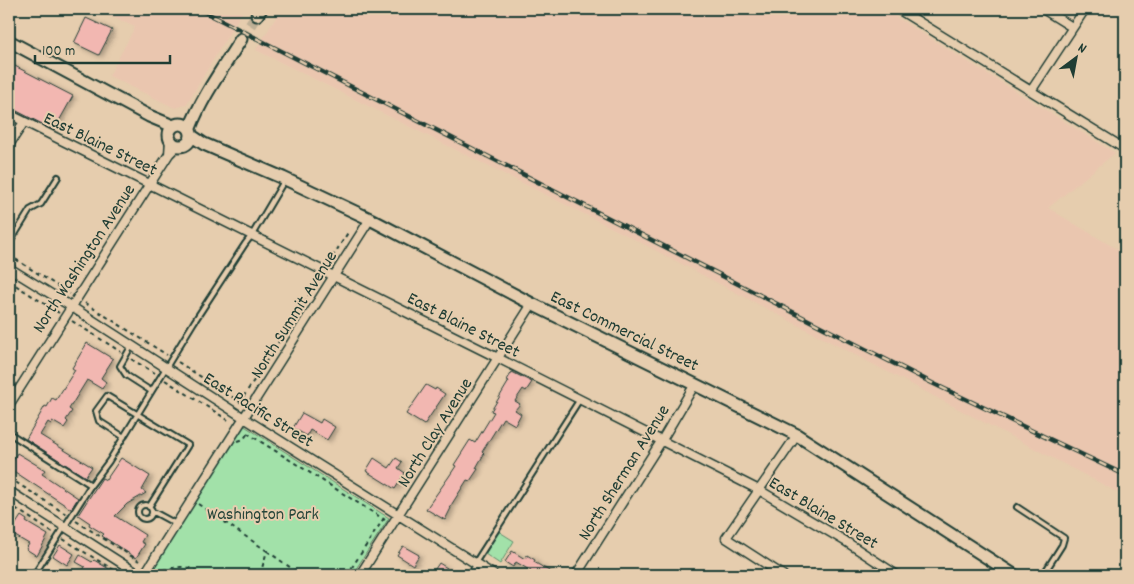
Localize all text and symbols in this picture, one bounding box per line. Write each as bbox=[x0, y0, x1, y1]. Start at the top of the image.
scale bar bbox=[35, 32, 170, 64]
north arrow bbox=[1052, 32, 1102, 82]
text: N bbox=[1074, 38, 1090, 59]
text: 100 m bbox=[42, 41, 75, 63]
street label: East Blaine Street bbox=[39, 107, 161, 184]
street label: North Washington Avenue bbox=[27, 180, 143, 339]
street label: North Summit Avenue bbox=[246, 247, 345, 384]
street label: East Commercial Street bbox=[545, 285, 703, 379]
street label: East Blaine Street bbox=[402, 287, 524, 366]
street label: East Pacific Street bbox=[198, 367, 318, 455]
street label: North Clay Avenue bbox=[392, 374, 480, 493]
street label: North Sherman Avenue bbox=[573, 401, 677, 546]
street label: East Blaine Street bbox=[763, 472, 882, 557]
park label: Washington Park bbox=[207, 503, 319, 528]

